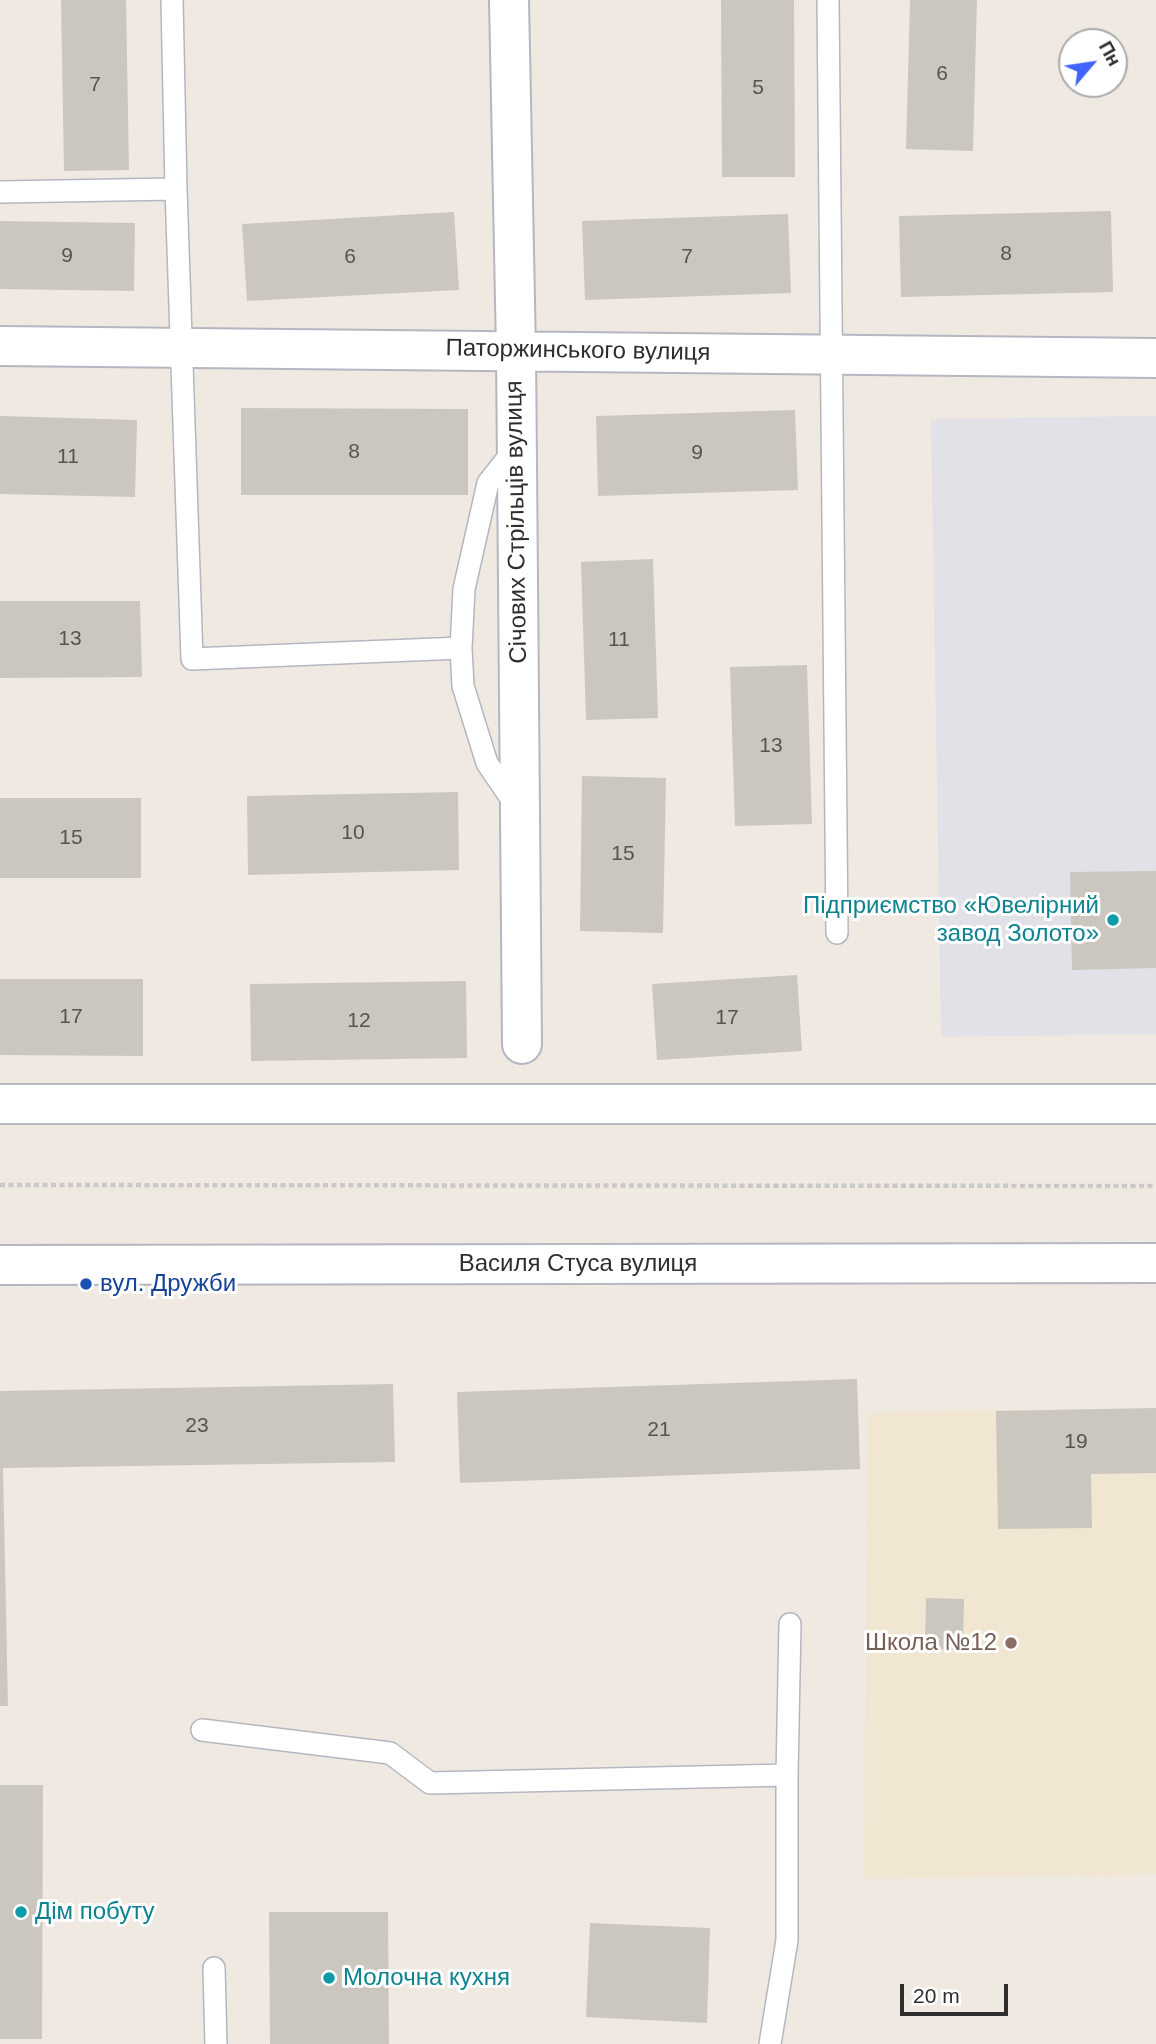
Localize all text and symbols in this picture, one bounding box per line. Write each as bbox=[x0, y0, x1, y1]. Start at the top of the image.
north arrow bbox=[1058, 28, 1128, 98]
text: Пн bbox=[1095, 37, 1125, 70]
house number: 6 bbox=[936, 61, 948, 87]
house number: 7 bbox=[89, 72, 101, 98]
house number: 5 bbox=[752, 75, 764, 101]
house number: 8 bbox=[1000, 241, 1012, 267]
house number: 9 bbox=[61, 243, 73, 269]
house number: 6 bbox=[344, 244, 356, 270]
house number: 7 bbox=[681, 244, 693, 270]
street label: Паторжинського вулиця bbox=[445, 334, 711, 368]
street label: Січових Стрільців вулиця bbox=[500, 380, 534, 664]
house number: 8 bbox=[348, 439, 360, 465]
house number: 9 bbox=[691, 440, 703, 466]
house number: 11 bbox=[57, 444, 79, 470]
house number: 13 bbox=[58, 626, 82, 652]
house number: 11 bbox=[608, 627, 630, 653]
house number: 13 bbox=[759, 733, 783, 759]
house number: 10 bbox=[341, 820, 365, 846]
house number: 15 bbox=[59, 825, 83, 851]
house number: 15 bbox=[611, 841, 635, 867]
place label: Підприємство «Ювелірний завод Золото» bbox=[803, 892, 1099, 948]
marker: Підприємство «Ювелірний завод Золото» bbox=[1105, 912, 1121, 928]
house number: 17 bbox=[59, 1004, 83, 1030]
house number: 17 bbox=[715, 1005, 739, 1031]
house number: 12 bbox=[347, 1008, 371, 1034]
street label: Василя Стуса вулиця bbox=[459, 1250, 697, 1278]
place label: вул. Дружби bbox=[100, 1270, 236, 1298]
marker: вул. Дружби bbox=[78, 1276, 94, 1292]
house number: 23 bbox=[185, 1413, 209, 1439]
house number: 21 bbox=[647, 1417, 671, 1443]
house number: 19 bbox=[1064, 1429, 1088, 1455]
place label: Школа №12 bbox=[865, 1629, 997, 1657]
marker: Школа №12 bbox=[1003, 1635, 1019, 1651]
place label: Дім побуту bbox=[35, 1898, 155, 1926]
marker: Дім побуту bbox=[13, 1904, 29, 1920]
place label: Молочна кухня bbox=[343, 1964, 510, 1992]
marker: Молочна кухня bbox=[321, 1970, 337, 1986]
scale bar bbox=[904, 1970, 1012, 2014]
text: 20 m bbox=[913, 1984, 960, 2007]

